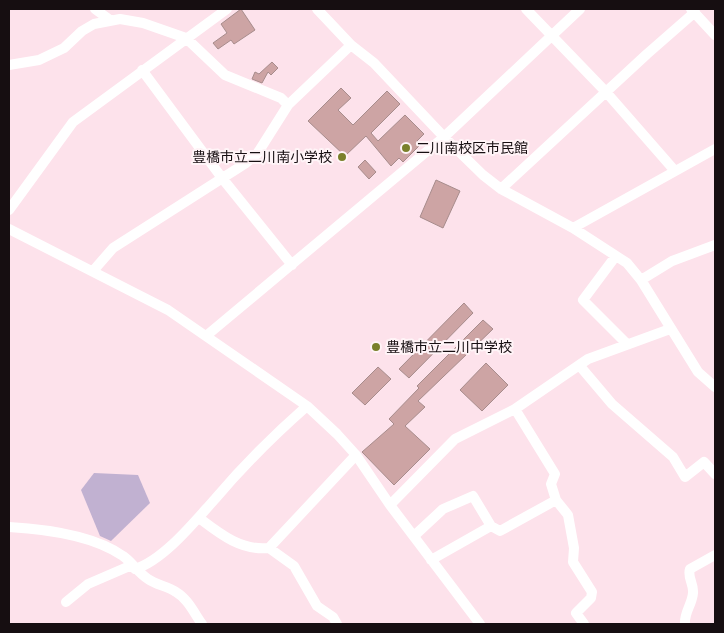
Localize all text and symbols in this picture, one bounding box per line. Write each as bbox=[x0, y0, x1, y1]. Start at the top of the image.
place label: 二川南校区市民館 bbox=[416, 140, 528, 156]
marker: 二川南校区市民館 bbox=[400, 142, 412, 154]
place label: 豊橋市立二川南小学校 bbox=[192, 149, 332, 165]
marker: 豊橋市立二川南小学校 bbox=[336, 151, 348, 163]
place label: 豊橋市立二川中学校 bbox=[386, 339, 512, 355]
marker: 豊橋市立二川中学校 bbox=[370, 341, 382, 353]

